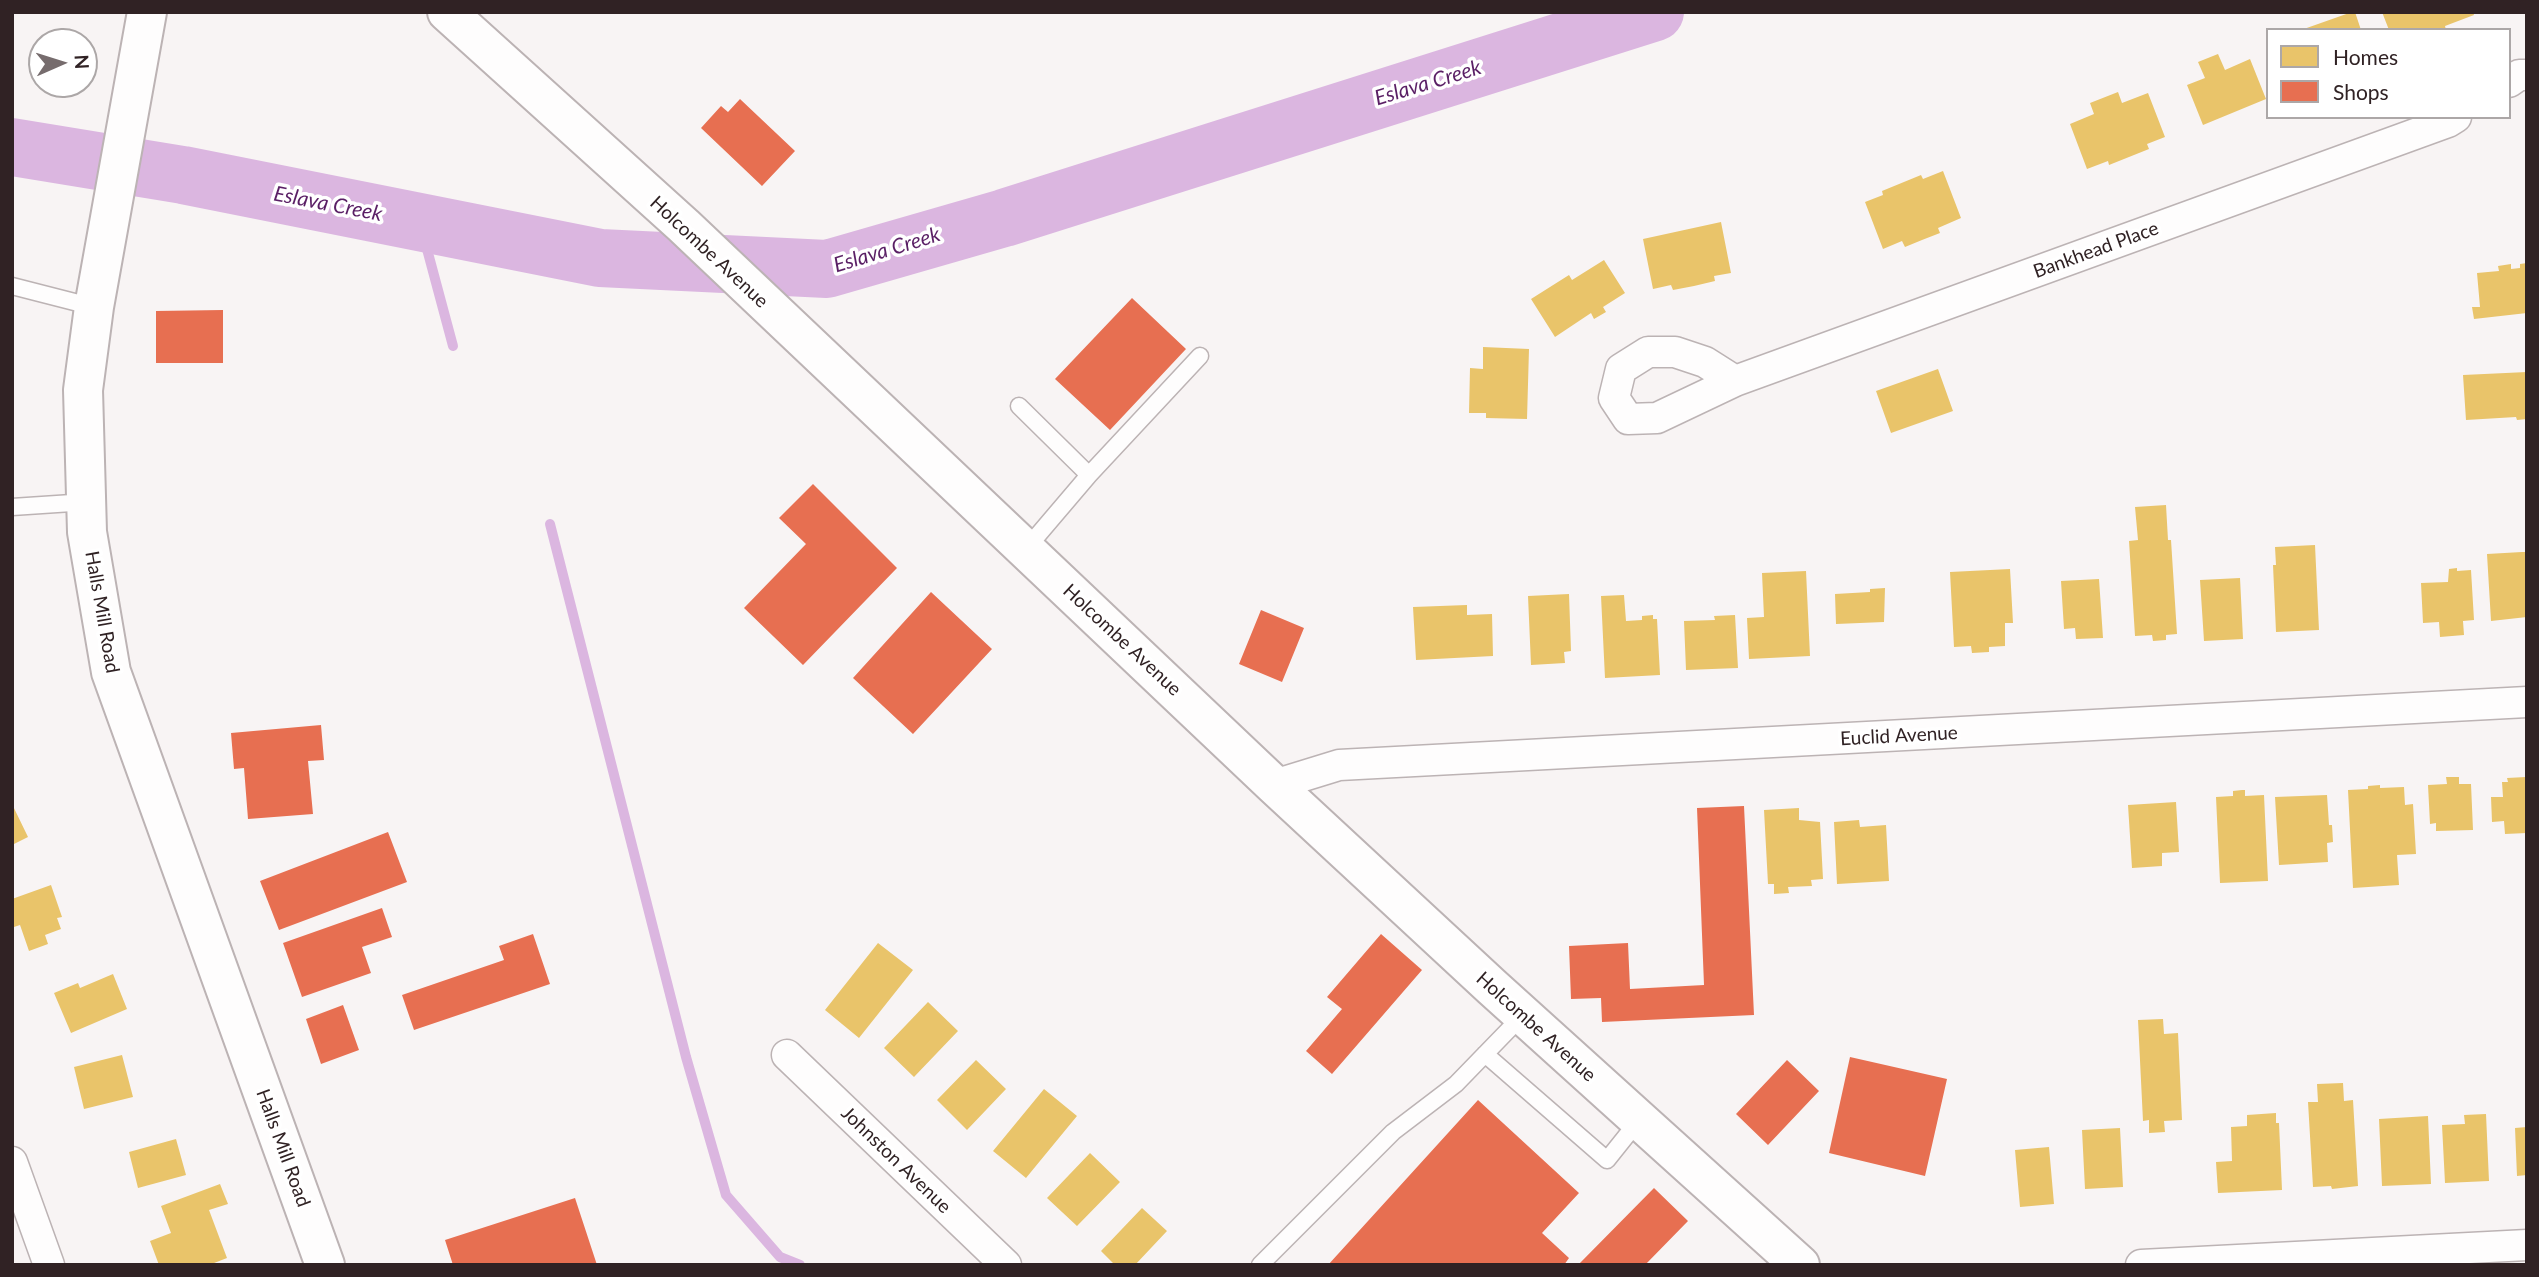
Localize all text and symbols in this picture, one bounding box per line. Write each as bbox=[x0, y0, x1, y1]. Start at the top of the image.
north arrow bbox=[28, 28, 98, 98]
legend bbox=[2266, 28, 2511, 119]
text: Homes bbox=[2333, 44, 2398, 69]
text: N bbox=[71, 54, 94, 70]
water label: Eslava Creek bbox=[1372, 55, 1484, 111]
text: Shops bbox=[2333, 79, 2389, 104]
water label: Eslava Creek bbox=[272, 181, 384, 227]
street label: Holcombe Avenue bbox=[645, 191, 773, 313]
street label: Bankhead Place bbox=[2030, 217, 2162, 283]
water label: Eslava Creek bbox=[831, 222, 943, 278]
street label: Halls Mill Road bbox=[80, 549, 124, 675]
street label: Holcombe Avenue bbox=[1058, 579, 1186, 701]
street label: Euclid Avenue bbox=[1840, 722, 1958, 750]
street label: Holcombe Avenue bbox=[1471, 967, 1601, 1087]
street label: Halls Mill Road bbox=[251, 1086, 315, 1210]
street label: Johnston Avenue bbox=[836, 1102, 956, 1218]

